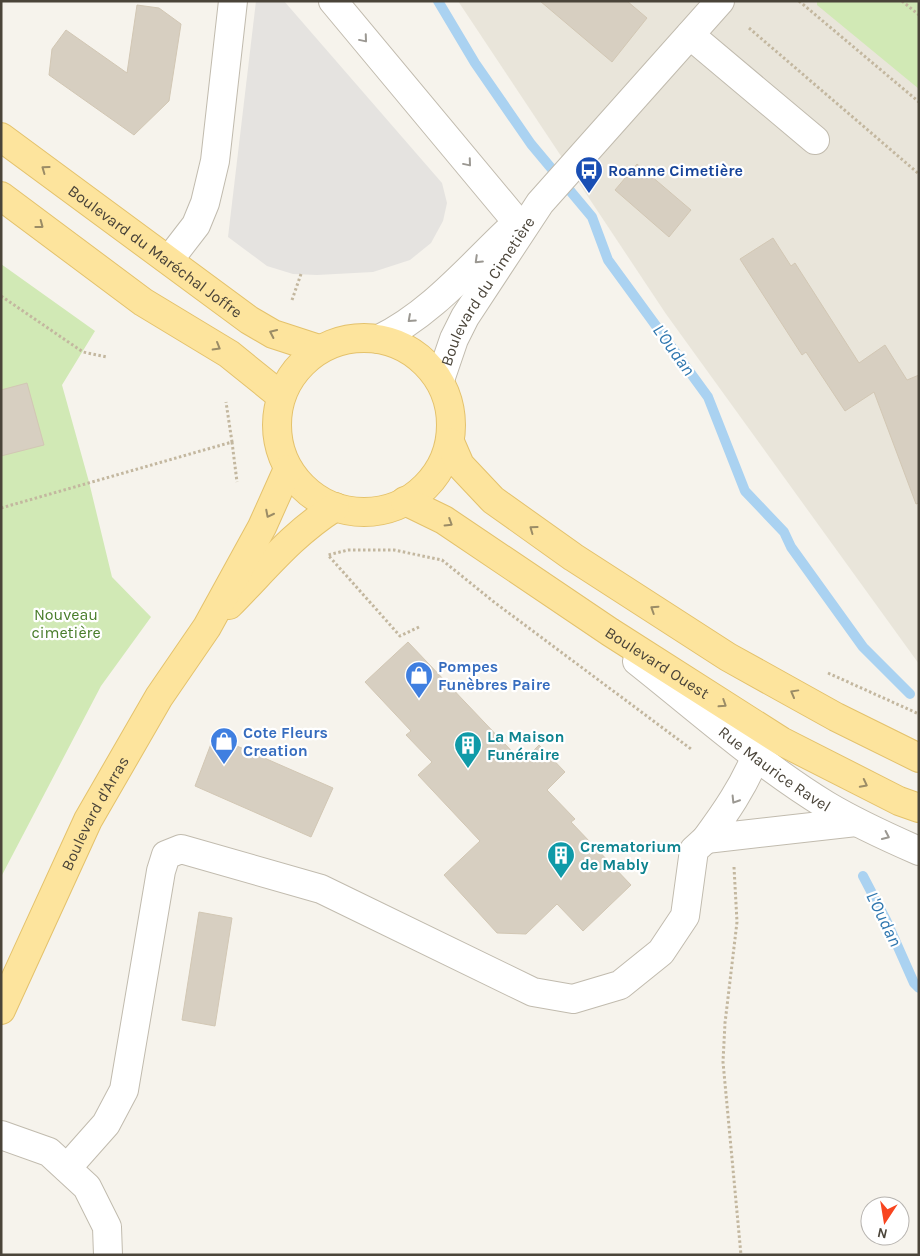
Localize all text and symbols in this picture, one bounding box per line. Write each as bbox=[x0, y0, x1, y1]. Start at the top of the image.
one-way arrow bbox=[359, 33, 368, 42]
bus stop icon: Roanne Cimetière bbox=[574, 155, 604, 194]
one-way arrow bbox=[463, 158, 472, 167]
place label: Roanne Cimetière bbox=[608, 161, 743, 180]
one-way arrow bbox=[41, 166, 51, 175]
street label: Boulevard du Maréchal Joffre bbox=[64, 181, 246, 322]
street label: Boulevard du Cimetière bbox=[437, 213, 538, 369]
one-way arrow bbox=[34, 220, 43, 228]
one-way arrow bbox=[475, 254, 484, 263]
one-way arrow bbox=[408, 313, 417, 322]
water label: L'Oudan bbox=[648, 320, 700, 380]
one-way arrow bbox=[269, 329, 278, 339]
one-way arrow bbox=[212, 341, 221, 351]
one-way arrow bbox=[265, 508, 275, 517]
one-way arrow bbox=[443, 517, 452, 527]
one-way arrow bbox=[529, 526, 539, 535]
park label: Nouveau cimetière bbox=[31, 605, 101, 642]
one-way arrow bbox=[651, 606, 660, 616]
street label: Boulevard Ouest bbox=[602, 623, 713, 703]
place label: Pompes Funèbres Paire bbox=[438, 657, 551, 694]
shop icon: Pompes Funèbres Paire bbox=[404, 660, 434, 699]
one-way arrow bbox=[790, 690, 799, 700]
one-way arrow bbox=[717, 698, 727, 707]
street label: Rue Maurice Ravel bbox=[715, 722, 834, 816]
place label: Cote Fleurs Creation bbox=[243, 723, 328, 760]
shop icon: Cote Fleurs Creation bbox=[209, 726, 239, 765]
place label: La Maison Funéraire bbox=[487, 727, 564, 764]
building icon: La Maison Funéraire bbox=[453, 730, 483, 769]
street label: Boulevard d'Arras bbox=[57, 753, 133, 874]
one-way arrow bbox=[859, 778, 868, 788]
one-way arrow bbox=[731, 794, 741, 803]
one-way arrow bbox=[881, 830, 890, 840]
place label: Crematorium de Mably bbox=[580, 837, 682, 874]
building icon: Crematorium de Mably bbox=[546, 840, 576, 879]
water label: L'Oudan bbox=[861, 888, 907, 950]
north arrow bbox=[860, 1196, 910, 1246]
text: N bbox=[876, 1224, 889, 1243]

